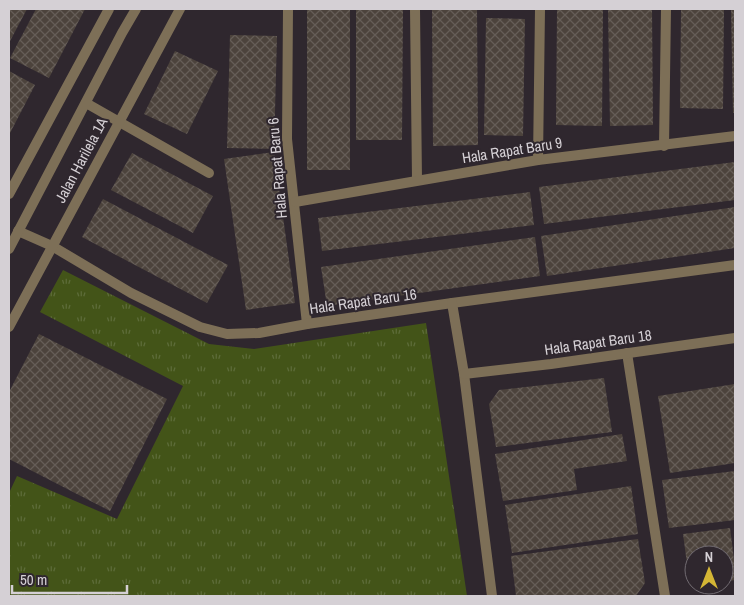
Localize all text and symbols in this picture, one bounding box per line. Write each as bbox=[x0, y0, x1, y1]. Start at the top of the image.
street label: Jalan Harilela 1A bbox=[50, 113, 113, 206]
street label: Hala Rapat Baru 6 bbox=[262, 117, 292, 219]
street label: Hala Rapat Baru 9 bbox=[460, 132, 564, 168]
street label: Hala Rapat Baru 16 bbox=[308, 283, 418, 319]
street label: Hala Rapat Baru 18 bbox=[543, 324, 653, 360]
north arrow bbox=[684, 545, 734, 595]
text: N bbox=[705, 548, 713, 566]
scale bar bbox=[12, 562, 128, 594]
text: 50 m bbox=[20, 569, 47, 590]

